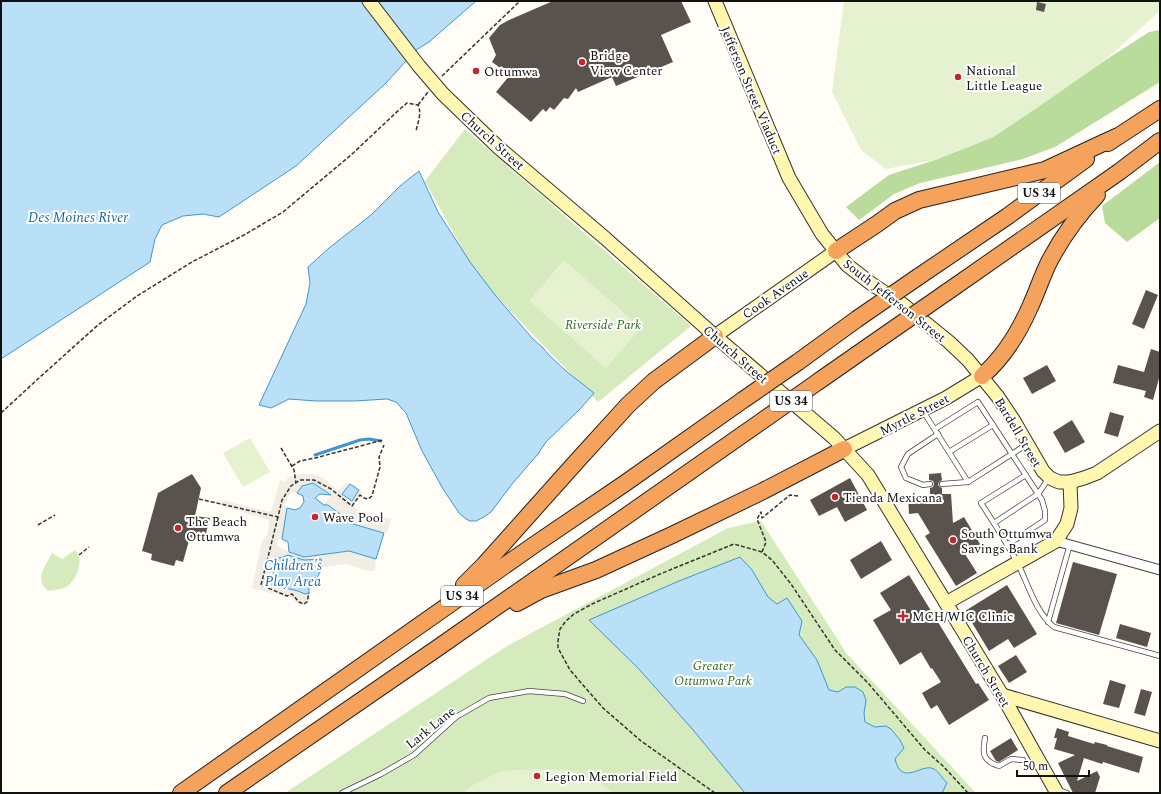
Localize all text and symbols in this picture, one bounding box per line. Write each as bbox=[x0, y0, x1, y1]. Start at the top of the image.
street label: Jefferson Street Viaduct bbox=[715, 23, 787, 158]
place label: Bridge View Center bbox=[590, 46, 662, 81]
marker: Bridge View Center bbox=[577, 57, 587, 67]
place label: National Little League bbox=[966, 61, 1042, 96]
place label: Ottumwa bbox=[484, 62, 539, 82]
marker: Ottumwa bbox=[471, 66, 481, 76]
marker: National Little League bbox=[953, 72, 963, 82]
street label: Church Street bbox=[456, 106, 529, 175]
road number: US 34 bbox=[1018, 183, 1060, 203]
water label: Des Moines River bbox=[28, 207, 128, 228]
street label: South Jefferson Street bbox=[839, 254, 950, 348]
street label: Cook Avenue bbox=[738, 264, 813, 324]
park label: Riverside Park bbox=[565, 315, 641, 335]
street label: Church Street bbox=[698, 321, 773, 389]
street label: Myrtle Street bbox=[876, 389, 953, 441]
road number: US 34 bbox=[770, 391, 812, 411]
street label: Bardell Street bbox=[989, 394, 1047, 472]
place label: Tienda Mexicana bbox=[843, 488, 943, 508]
marker: Tienda Mexicana bbox=[830, 492, 840, 502]
place label: Wave Pool bbox=[323, 508, 384, 528]
place label: The Beach Ottumwa bbox=[186, 512, 247, 547]
marker: Wave Pool bbox=[310, 512, 320, 522]
marker: The Beach Ottumwa bbox=[173, 523, 183, 533]
place label: South Ottumwa Savings Bank bbox=[961, 524, 1053, 559]
marker: South Ottumwa Savings Bank bbox=[948, 535, 958, 545]
water label: Children's Play Area bbox=[264, 555, 322, 592]
road number: US 34 bbox=[441, 586, 483, 606]
place label: MCH/WIC Clinic bbox=[912, 607, 1013, 627]
marker: MCH/WIC Clinic bbox=[897, 610, 909, 622]
street label: Church Street bbox=[957, 632, 1016, 712]
park label: Greater Ottumwa Park bbox=[674, 656, 752, 691]
street label: Lark Lane bbox=[402, 702, 460, 754]
scale bar bbox=[1017, 752, 1089, 778]
text: 50 m bbox=[1023, 757, 1048, 776]
place label: Legion Memorial Field bbox=[545, 767, 677, 787]
marker: Legion Memorial Field bbox=[532, 771, 542, 781]

